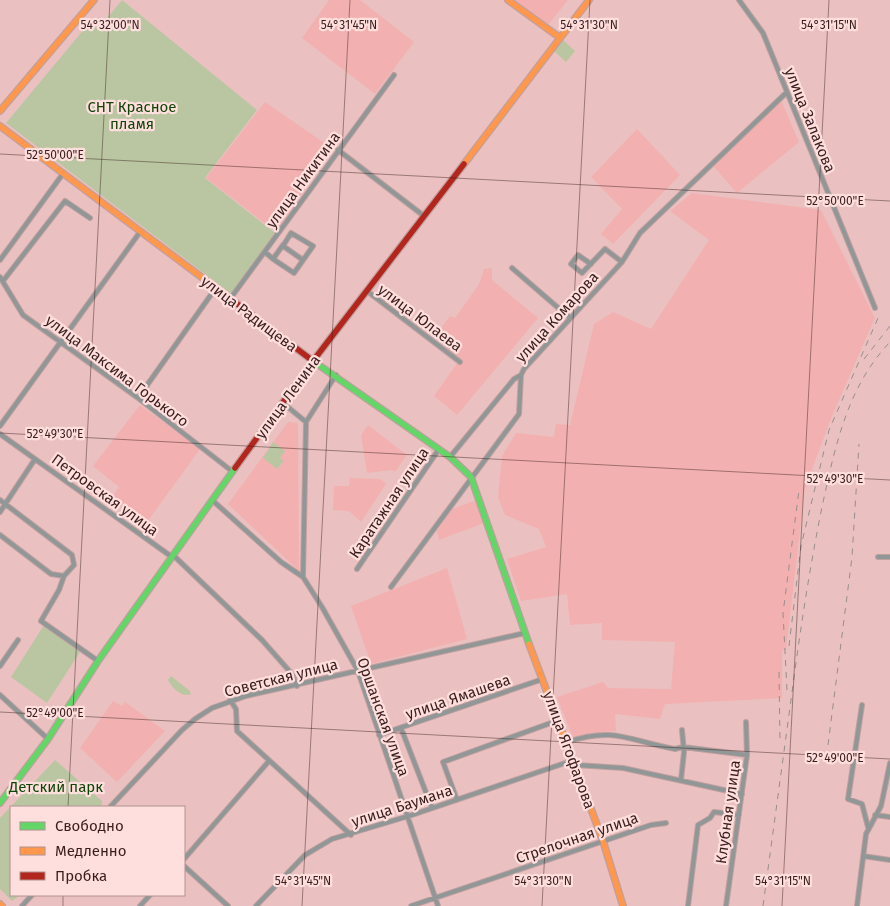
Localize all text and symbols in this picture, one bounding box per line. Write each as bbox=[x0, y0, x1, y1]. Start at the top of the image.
text: 54°32'00"N bbox=[80, 18, 140, 32]
text: 54°31'45"N bbox=[321, 18, 377, 32]
text: 54°31'30"N bbox=[560, 18, 618, 32]
text: 54°31'15"N bbox=[801, 18, 857, 32]
street label: улица Залакова bbox=[781, 65, 839, 175]
park label: СНТ Красное пламя bbox=[87, 98, 177, 133]
street label: улица Никитина bbox=[262, 128, 344, 232]
text: 52°50'00"E bbox=[26, 148, 84, 162]
text: 52°50'00"E bbox=[806, 194, 864, 208]
street label: улица Комарова bbox=[512, 268, 602, 366]
street label: улица Радищева bbox=[197, 272, 301, 356]
street label: улица Юлаева bbox=[374, 281, 466, 355]
street label: улица Максима Горького bbox=[42, 311, 192, 431]
street label: улица Ленина bbox=[252, 352, 324, 442]
text: 52°49'30"E bbox=[27, 427, 83, 441]
street label: Каратажная улица bbox=[345, 444, 433, 562]
street label: Петровская улица bbox=[48, 450, 162, 540]
text: 52°49'30"E bbox=[807, 472, 863, 486]
street label: Советская улица bbox=[222, 655, 340, 701]
street label: Оршанская улица bbox=[353, 655, 413, 779]
street label: улица Ямашева bbox=[403, 671, 513, 723]
street label: улица Ягофарова bbox=[539, 689, 599, 811]
text: 52°49'00"E bbox=[26, 706, 84, 720]
text: 52°49'00"E bbox=[806, 751, 864, 765]
street label: Клубная улица bbox=[712, 759, 744, 865]
park label: Детский парк bbox=[8, 778, 103, 796]
street label: улица Баумана bbox=[349, 781, 455, 831]
legend bbox=[10, 806, 185, 896]
street label: Стрелочная улица bbox=[513, 809, 641, 867]
text: Свободно bbox=[55, 817, 124, 835]
text: Медленно bbox=[55, 842, 127, 860]
text: Пробка bbox=[55, 867, 107, 885]
text: 54°31'45"N bbox=[275, 874, 331, 888]
text: 54°31'30"N bbox=[514, 874, 572, 888]
text: 54°31'15"N bbox=[755, 874, 811, 888]

